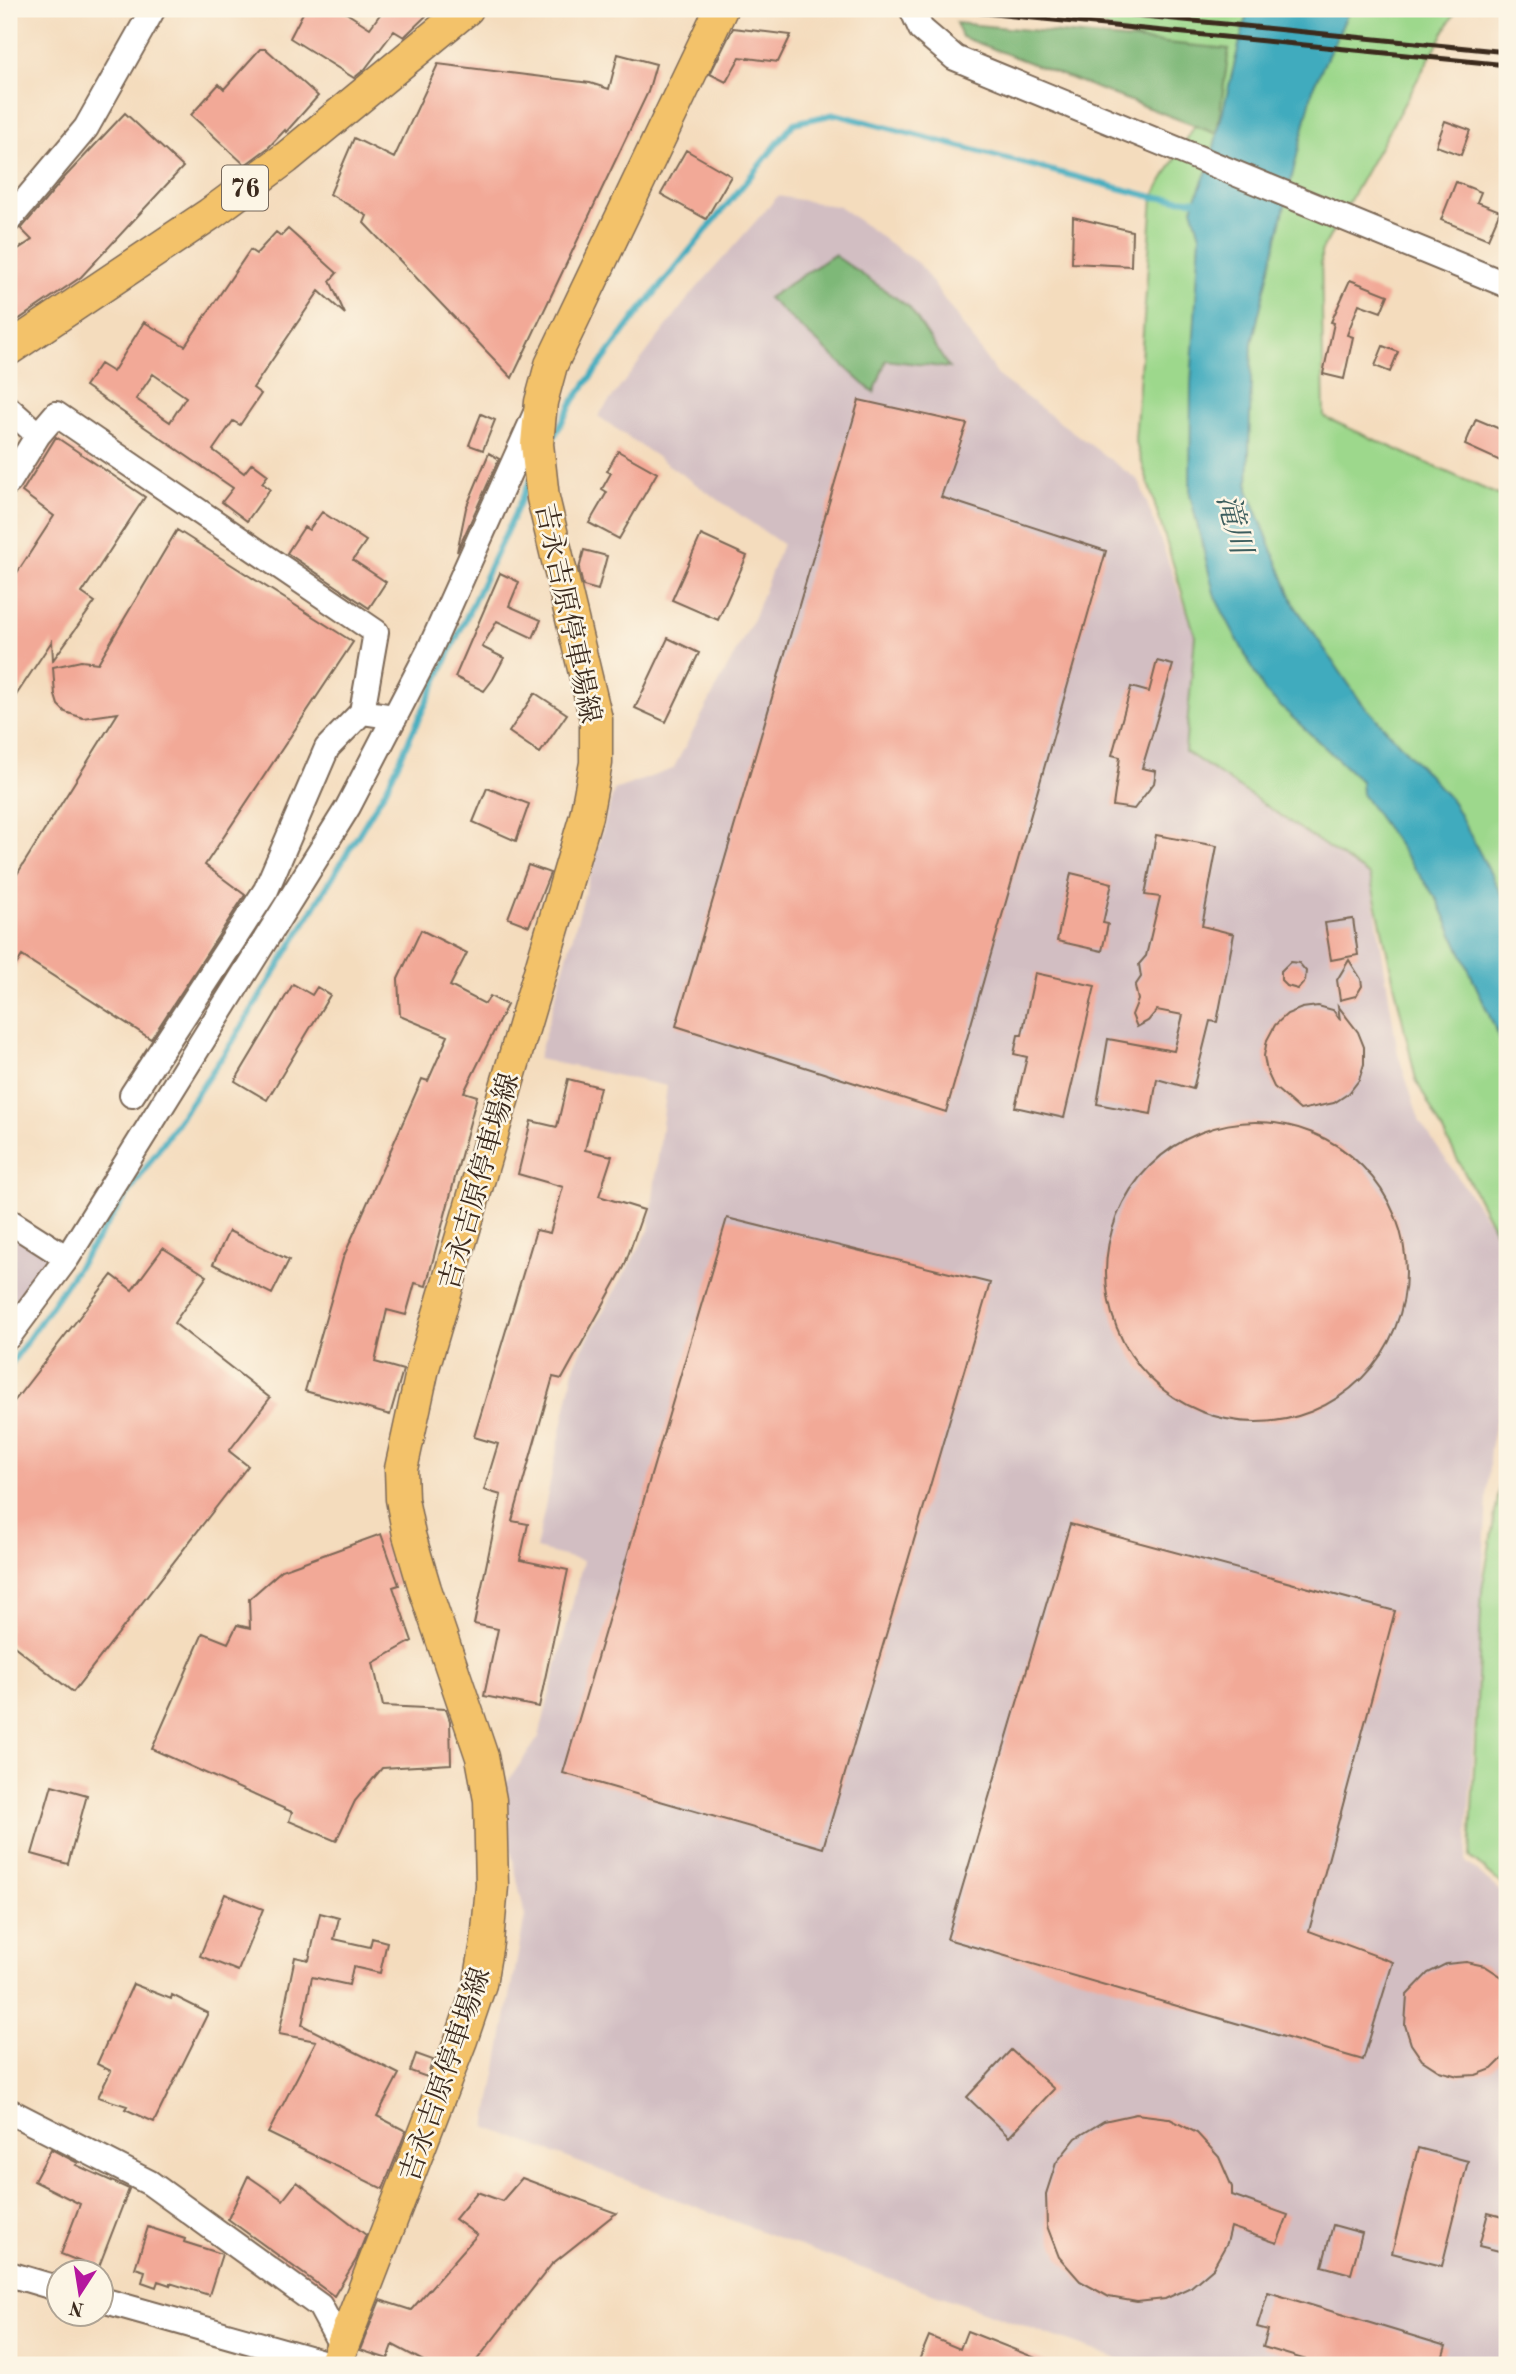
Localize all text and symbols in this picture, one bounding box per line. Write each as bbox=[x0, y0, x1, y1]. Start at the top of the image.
road number: 76 bbox=[222, 166, 268, 210]
water label: 滝川 bbox=[1211, 491, 1259, 560]
street label: 吉永吉原停車場線 bbox=[529, 501, 606, 726]
street label: 吉永吉原停車場線 bbox=[434, 1069, 525, 1293]
street label: 吉永吉原停車場線 bbox=[394, 1964, 497, 2185]
north arrow bbox=[46, 2258, 116, 2328]
text: N bbox=[67, 2296, 86, 2318]

